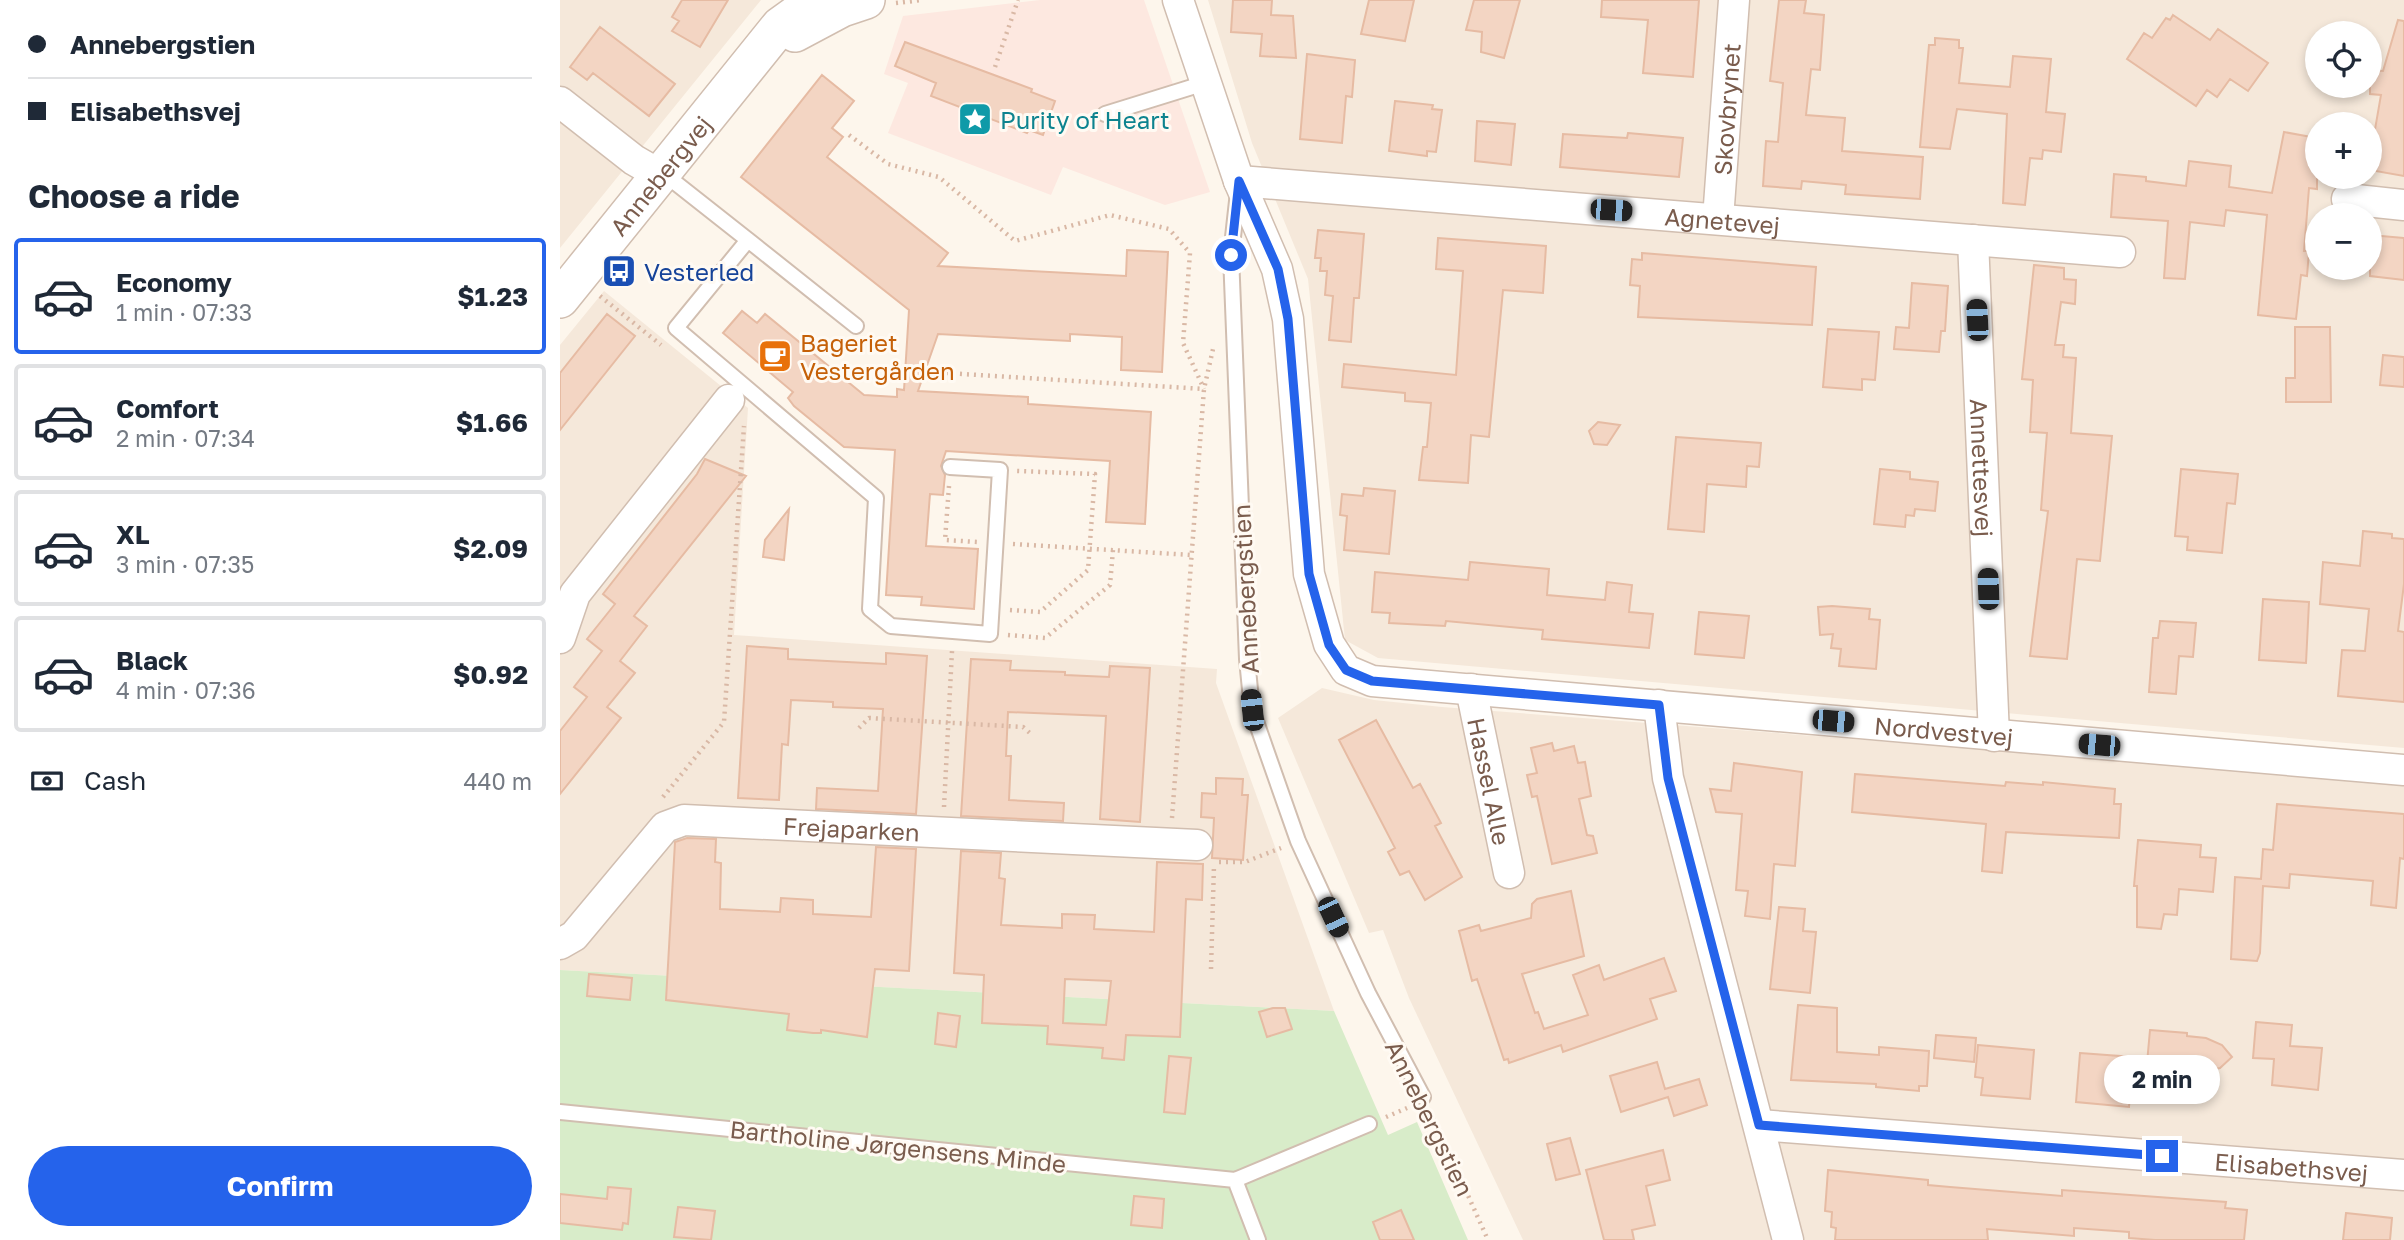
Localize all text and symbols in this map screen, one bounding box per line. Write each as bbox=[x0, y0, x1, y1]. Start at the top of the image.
map controls bbox=[2305, 21, 2382, 280]
button: locate bbox=[2305, 21, 2382, 98]
text: Annebergstien bbox=[70, 29, 255, 60]
street label: Skovbrynet bbox=[1707, 42, 1745, 176]
text: Elisabethsvej bbox=[70, 96, 241, 127]
place icon: Purity of Heart bbox=[956, 100, 994, 138]
place label: Purity of Heart bbox=[1000, 105, 1170, 134]
street label: Annebergvej bbox=[603, 109, 717, 241]
button: + bbox=[2305, 112, 2382, 189]
text: Choose a ride bbox=[28, 177, 240, 215]
car bbox=[1590, 198, 1633, 222]
street label: Agnetevej bbox=[1664, 201, 1781, 239]
button: − bbox=[2305, 203, 2382, 280]
route start bbox=[1215, 239, 1247, 271]
bus stop icon: Vesterled bbox=[600, 252, 638, 290]
place label: Vesterled bbox=[644, 257, 754, 286]
icon: car bbox=[32, 265, 95, 328]
text: Economy bbox=[116, 267, 232, 298]
text: $1.23 bbox=[457, 281, 528, 312]
text: 1 min · 07:33 bbox=[116, 298, 252, 326]
car bbox=[1966, 298, 1989, 342]
place label: Bageriet Vestergården bbox=[800, 328, 955, 385]
cafe icon: Bageriet Vestergården bbox=[756, 337, 794, 375]
icon: car bbox=[32, 391, 95, 454]
text: Comfort bbox=[116, 393, 219, 424]
street label: Annettesvej bbox=[1965, 398, 2000, 538]
text: $1.66 bbox=[456, 407, 528, 438]
text: 2 min · 07:34 bbox=[116, 424, 255, 452]
street label: Annebergstien bbox=[1226, 504, 1264, 674]
icon: car bbox=[32, 517, 95, 580]
text: XL bbox=[116, 519, 150, 550]
text: $2.09 bbox=[453, 533, 528, 564]
text: 3 min · 07:35 bbox=[116, 550, 254, 578]
car bbox=[1977, 568, 2000, 610]
icon: car bbox=[32, 643, 95, 706]
text: Black bbox=[116, 645, 188, 676]
text: $0.92 bbox=[453, 659, 528, 690]
text: 4 min · 07:36 bbox=[116, 676, 256, 704]
car bbox=[1240, 688, 1265, 732]
car bbox=[1812, 709, 1855, 733]
street label: Nordvestvej bbox=[1873, 710, 2015, 751]
street label: Hassel Alle bbox=[1463, 715, 1517, 847]
car bbox=[2078, 733, 2121, 757]
icon: cash bbox=[28, 762, 66, 800]
text: Cash bbox=[84, 765, 146, 796]
text: 440 m bbox=[464, 767, 532, 795]
street label: Frejaparken bbox=[782, 810, 920, 846]
car bbox=[1315, 894, 1352, 940]
street label: Annebergstien bbox=[1380, 1035, 1480, 1201]
callout: 2 min bbox=[2104, 1054, 2220, 1104]
text: 2 min bbox=[2132, 1065, 2192, 1093]
street label: Bartholine Jørgensens Minde bbox=[728, 1114, 1068, 1178]
route end bbox=[2146, 1140, 2178, 1172]
button: Confirm bbox=[28, 1146, 532, 1226]
street label: Elisabethsvej bbox=[2213, 1146, 2369, 1187]

